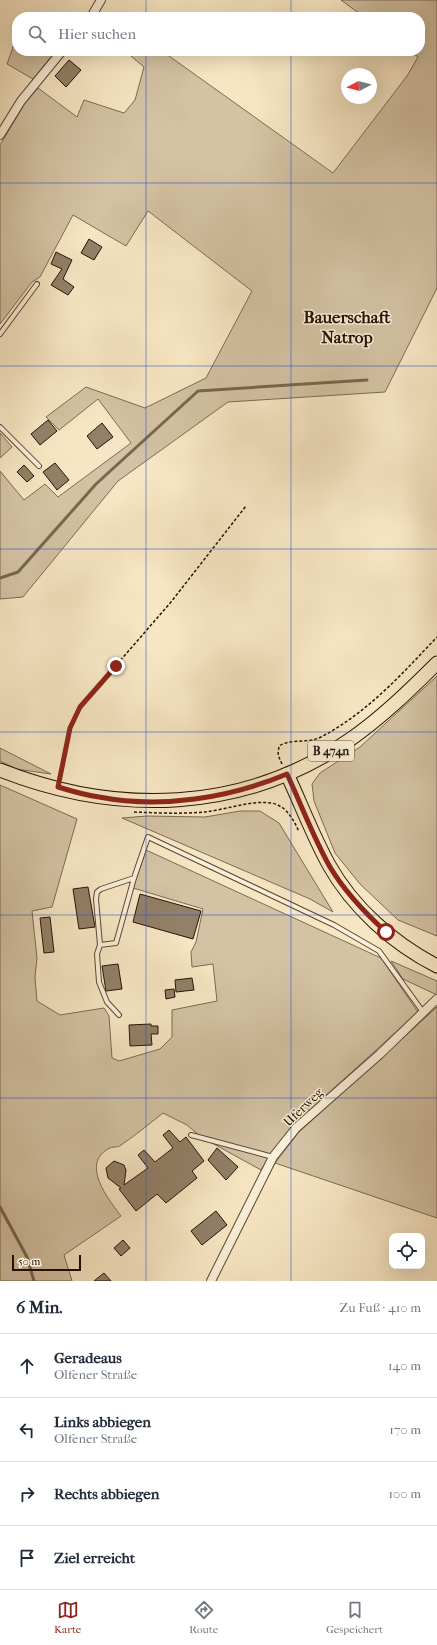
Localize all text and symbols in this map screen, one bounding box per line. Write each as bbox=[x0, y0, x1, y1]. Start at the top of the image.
search box bbox=[12, 12, 425, 56]
icon: search bbox=[26, 23, 48, 45]
text: Hier suchen bbox=[58, 25, 136, 43]
north arrow bbox=[341, 68, 377, 104]
district label: Bauerschaft Natrop bbox=[304, 307, 391, 348]
route end bbox=[107, 657, 125, 675]
road number: B 474n bbox=[308, 741, 354, 761]
route start bbox=[377, 923, 395, 941]
street label: Uferweg bbox=[280, 1084, 327, 1129]
map controls bbox=[389, 1233, 425, 1269]
button: locate bbox=[389, 1233, 425, 1269]
scale bar bbox=[12, 1253, 81, 1272]
text: 50 m bbox=[18, 1255, 40, 1268]
text: 6 Min. bbox=[16, 1297, 63, 1317]
text: Zu Fuß · 410 m bbox=[339, 1300, 421, 1315]
text: Geradeaus bbox=[54, 1349, 122, 1367]
icon: ahead bbox=[16, 1355, 38, 1377]
text: 140 m bbox=[388, 1358, 421, 1373]
text: Olfener Straße bbox=[54, 1367, 137, 1382]
text: Links abbiegen bbox=[54, 1413, 151, 1431]
icon: left bbox=[16, 1419, 38, 1441]
text: 170 m bbox=[389, 1422, 421, 1437]
text: Olfener Straße bbox=[54, 1431, 137, 1446]
icon: right bbox=[16, 1483, 38, 1505]
text: Rechts abbiegen bbox=[54, 1485, 159, 1503]
text: 100 m bbox=[388, 1486, 421, 1501]
icon: arrive bbox=[16, 1547, 38, 1569]
text: Ziel erreicht bbox=[54, 1549, 135, 1567]
tab: Karte bbox=[54, 1599, 81, 1636]
tab: Route bbox=[189, 1599, 218, 1636]
tab: Gespeichert bbox=[326, 1599, 383, 1636]

